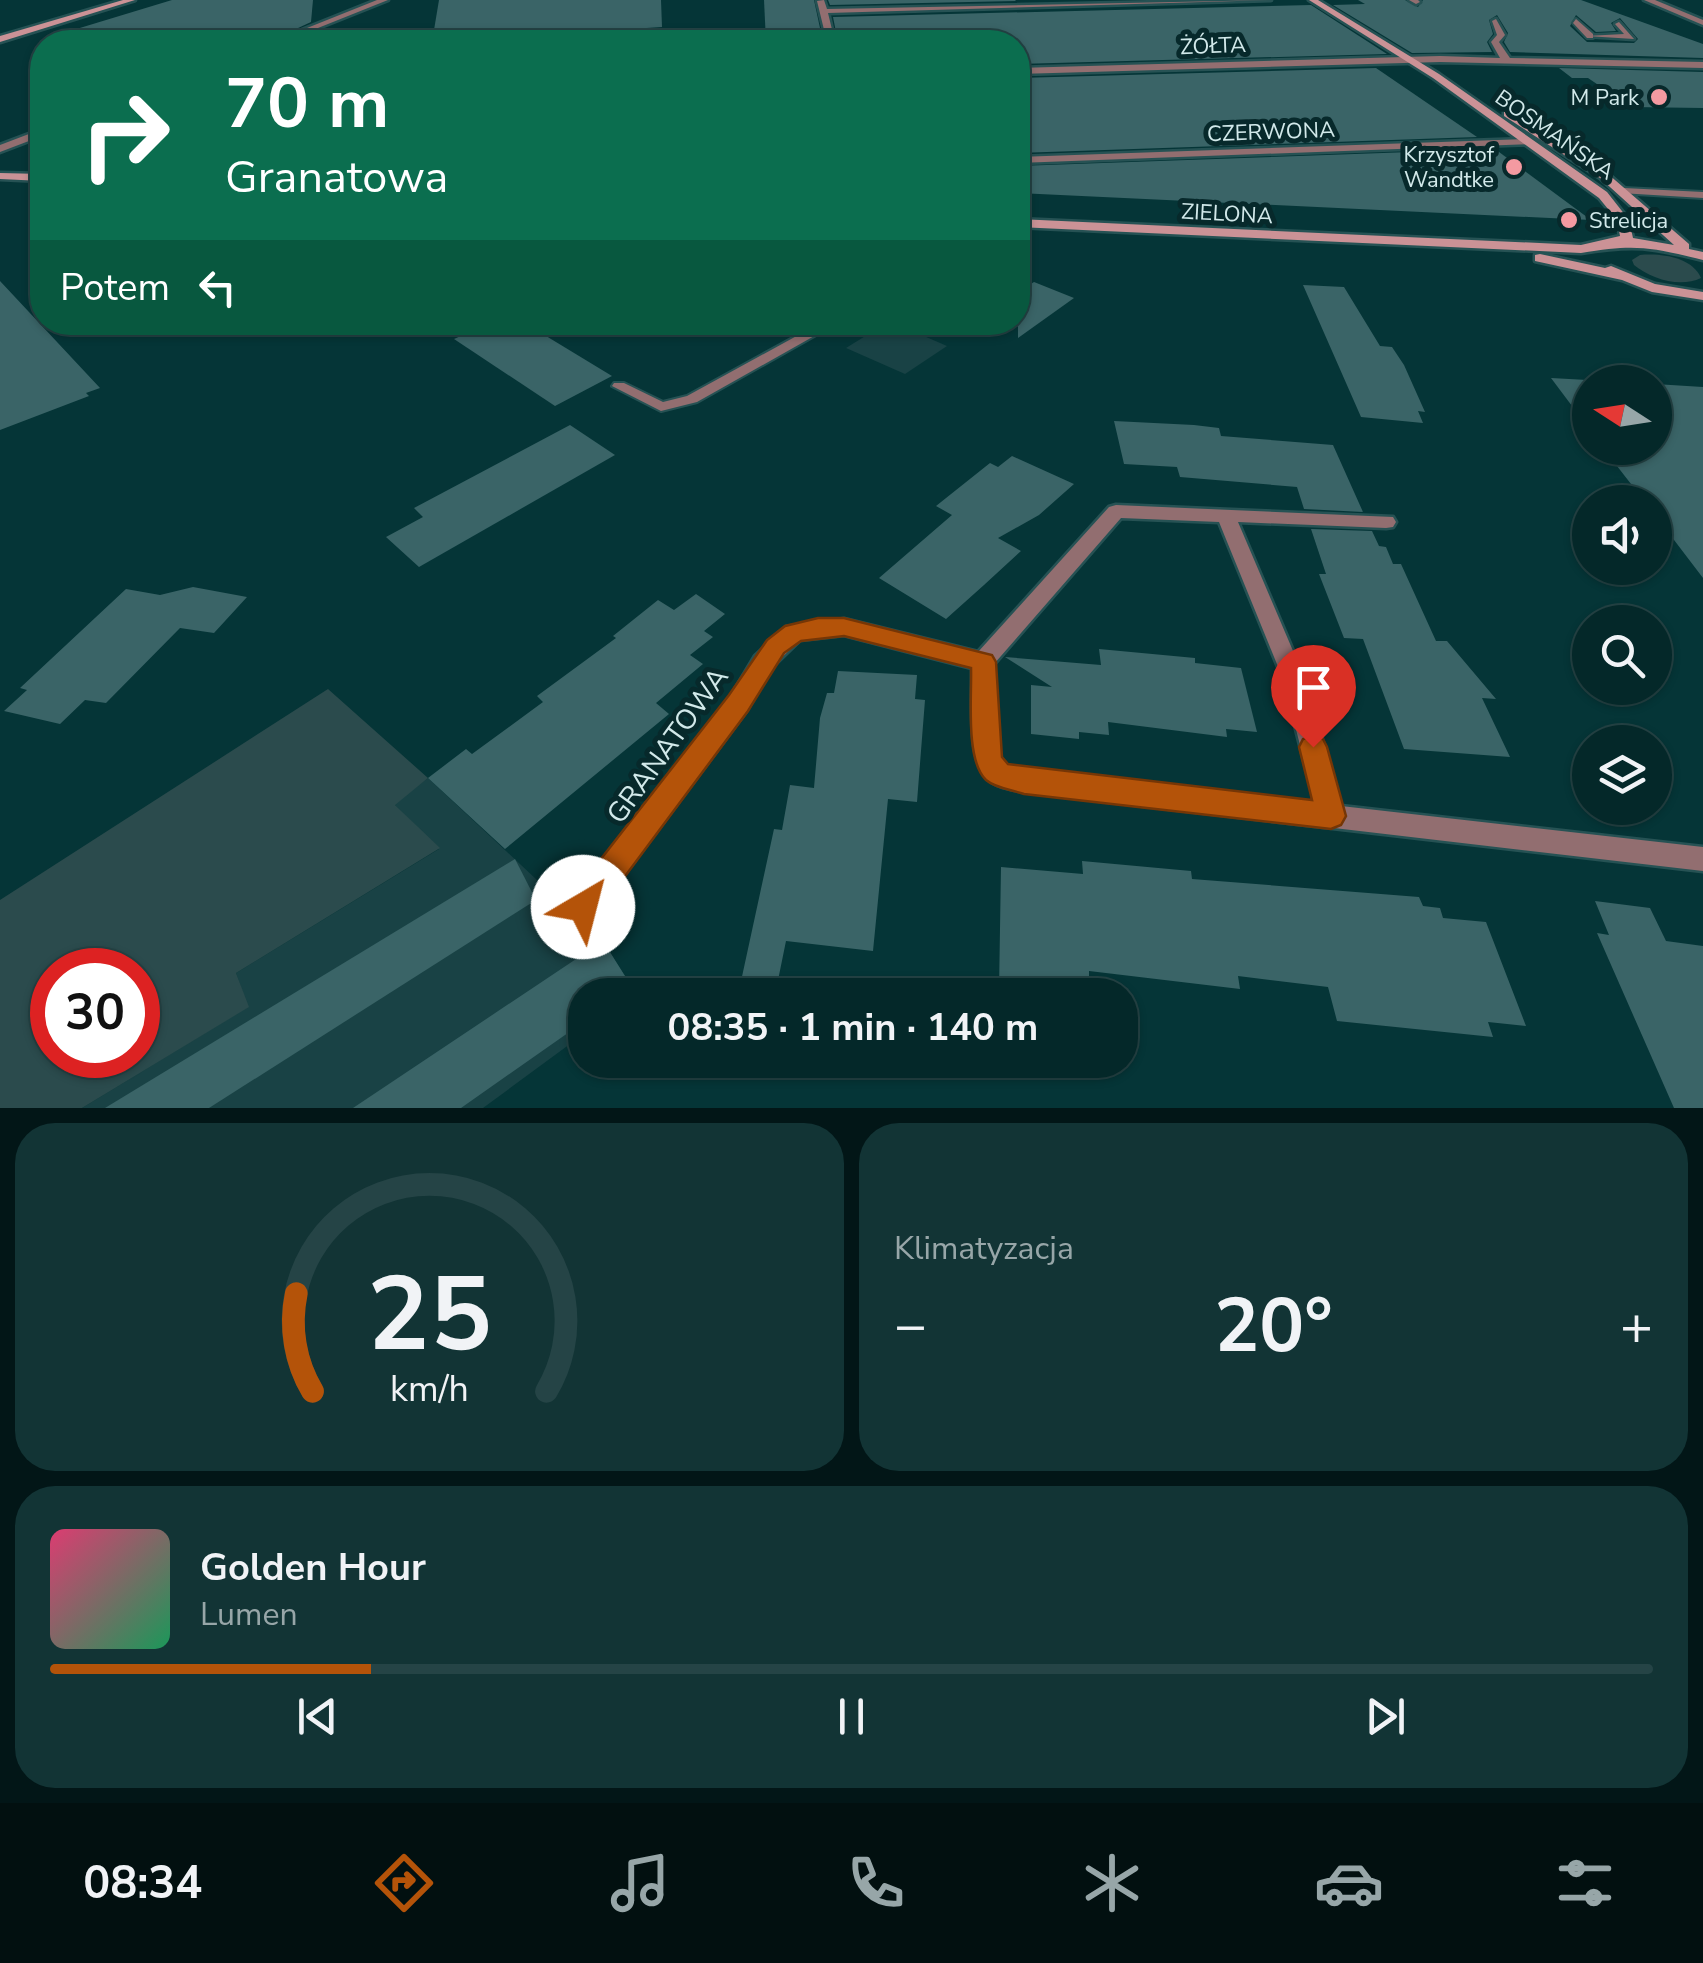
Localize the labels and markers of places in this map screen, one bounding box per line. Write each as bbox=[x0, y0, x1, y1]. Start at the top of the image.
place label: M Park bbox=[1571, 83, 1640, 113]
marker: M Park bbox=[1648, 86, 1670, 108]
place label: Krzysztof Wandtke bbox=[1404, 140, 1495, 195]
marker: Krzysztof Wandtke bbox=[1503, 156, 1525, 178]
place label: Strelicja bbox=[1589, 206, 1668, 236]
marker: Strelicja bbox=[1558, 209, 1580, 231]
pin bbox=[1271, 645, 1356, 748]

